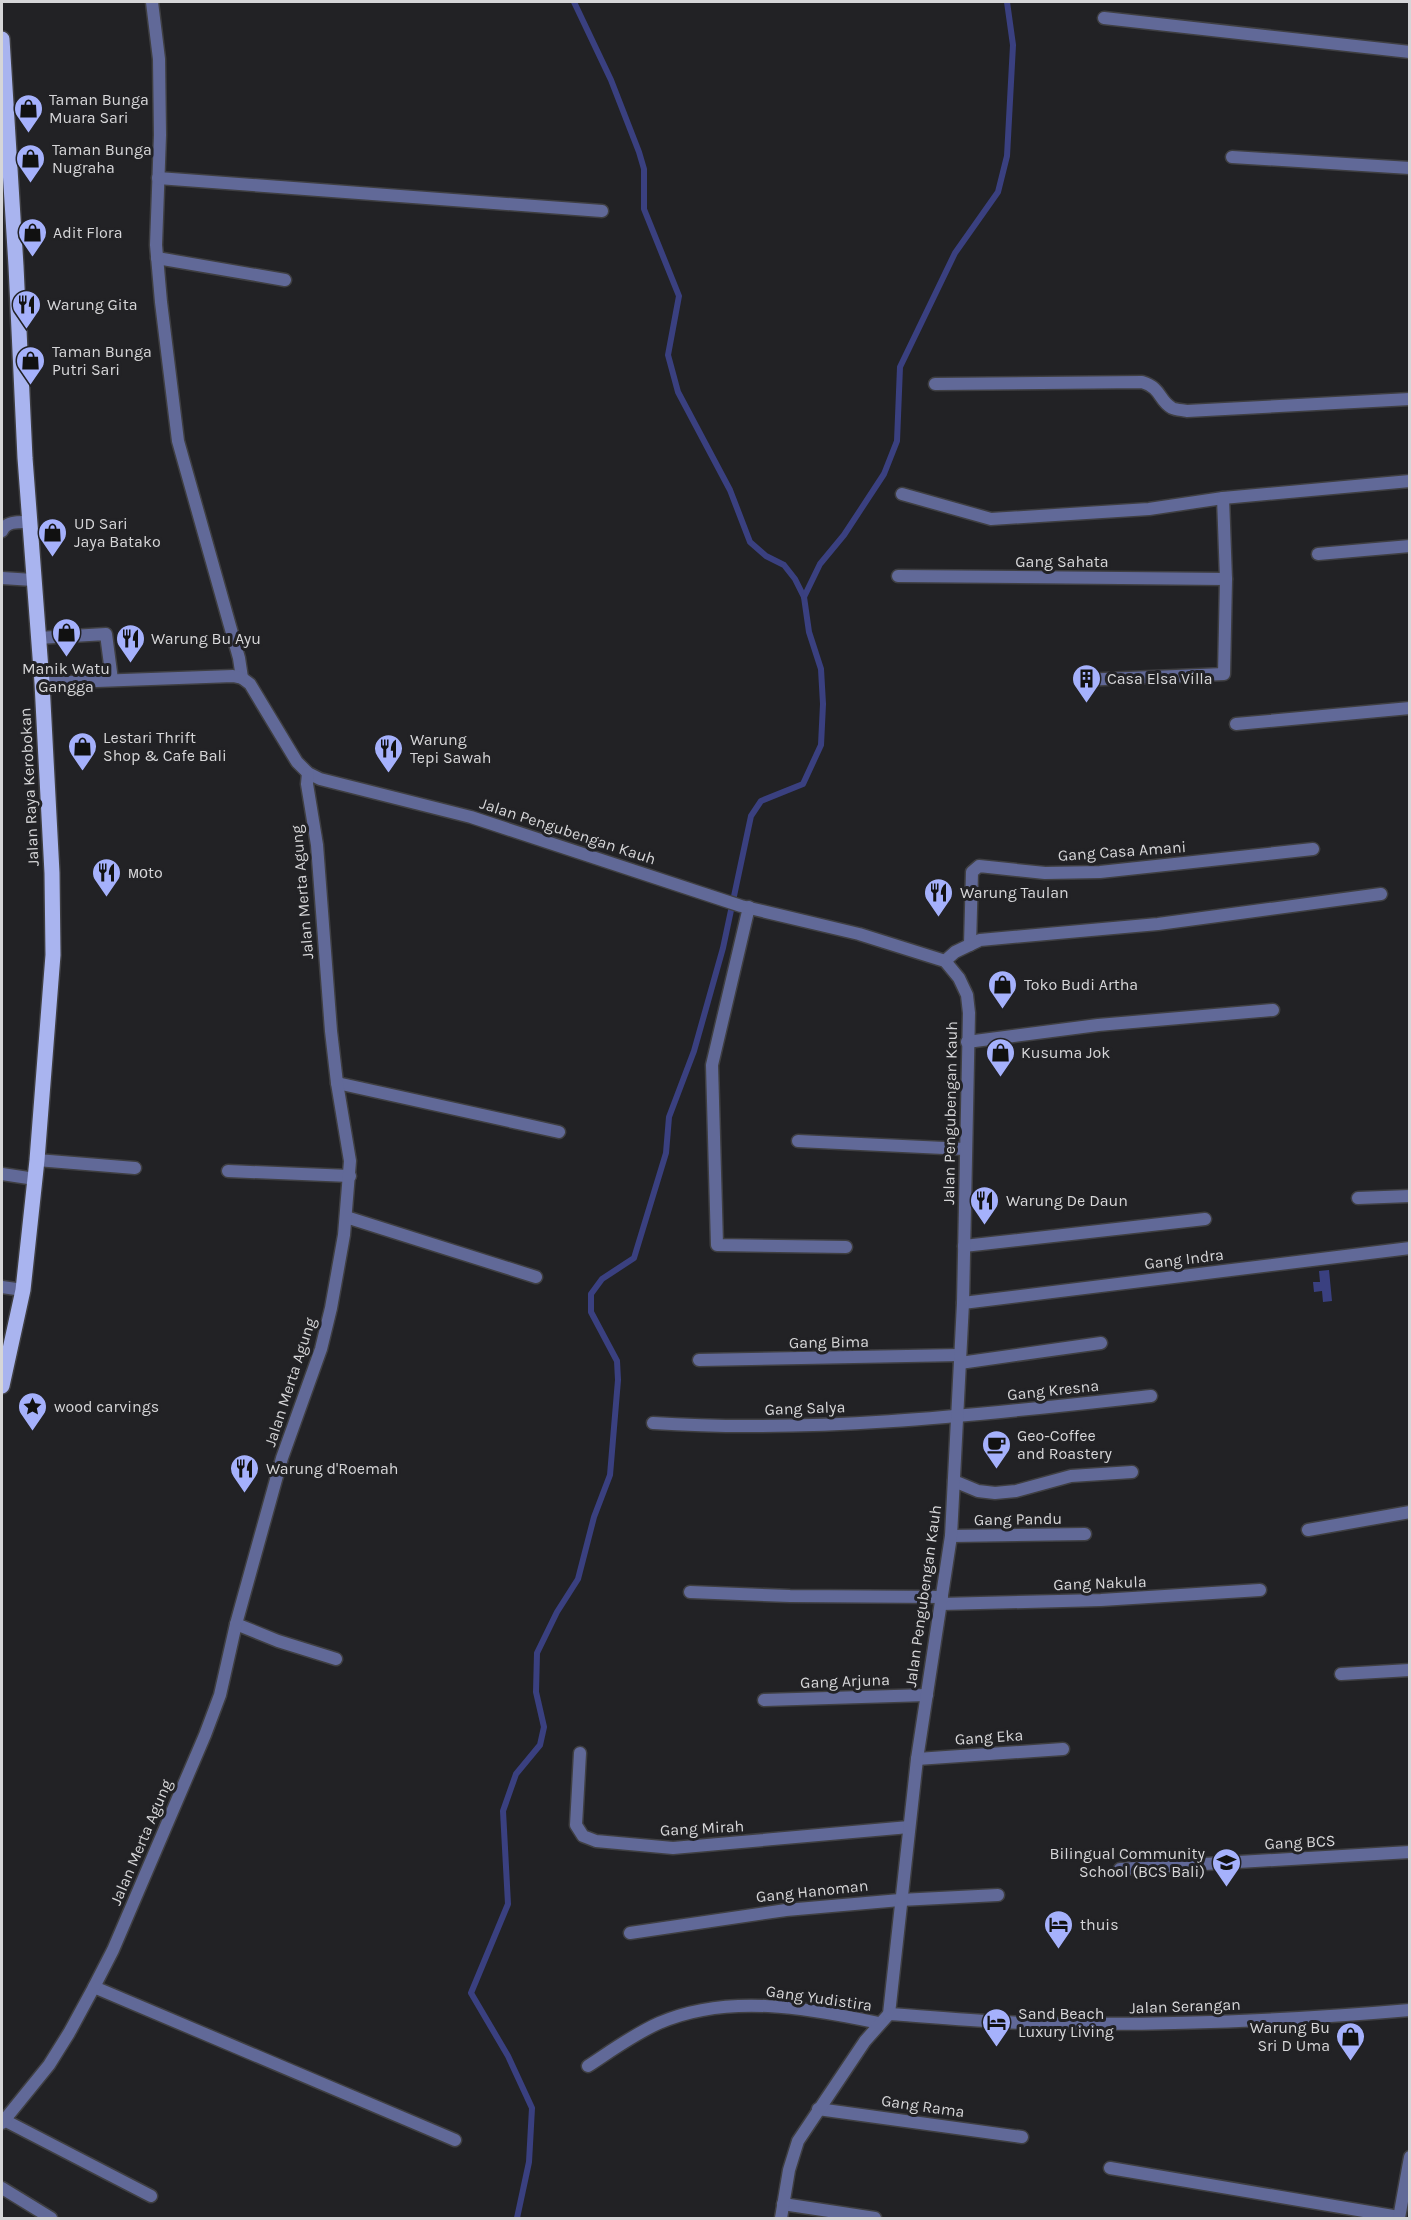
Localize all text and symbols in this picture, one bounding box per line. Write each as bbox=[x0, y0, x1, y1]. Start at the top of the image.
place label: Taman Bunga Muara Sari bbox=[49, 90, 149, 127]
shop icon: Taman Bunga Muara Sari bbox=[12, 92, 44, 134]
place label: Taman Bunga Nugraha bbox=[52, 140, 152, 177]
shop icon: Taman Bunga Nugraha bbox=[15, 142, 47, 184]
shop icon: Adit Flora bbox=[16, 216, 48, 258]
place label: Adit Flora bbox=[53, 223, 122, 242]
restaurant icon: Warung Gita bbox=[10, 288, 42, 330]
place label: Warung Gita bbox=[47, 295, 137, 314]
place label: Taman Bunga Putri Sari bbox=[52, 342, 152, 379]
shop icon: Taman Bunga Putri Sari bbox=[15, 344, 47, 386]
place label: UD Sari Jaya Batako bbox=[74, 514, 161, 551]
shop icon: UD Sari Jaya Batako bbox=[37, 516, 69, 558]
street label: Gang Sahata bbox=[1015, 552, 1109, 571]
shop icon: Manik Watu Gangga bbox=[50, 616, 82, 658]
restaurant icon: Warung Bu Ayu bbox=[114, 622, 146, 664]
place label: Warung Bu Ayu bbox=[151, 629, 261, 648]
place label: Manik Watu Gangga bbox=[22, 659, 110, 696]
building icon: Casa Elsa Villa bbox=[1070, 662, 1102, 704]
place label: Casa Elsa Villa bbox=[1107, 669, 1213, 688]
street label: Jalan Raya Kerobokan bbox=[15, 707, 43, 867]
place label: Lestari Thrift Shop & Cafe Bali bbox=[103, 728, 227, 765]
shop icon: Lestari Thrift Shop & Cafe Bali bbox=[66, 730, 98, 772]
place label: Warung Tepi Sawah bbox=[410, 730, 491, 767]
restaurant icon: Warung Tepi Sawah bbox=[373, 732, 405, 774]
street label: Jalan Pengubengan Kauh bbox=[478, 794, 658, 868]
street label: Jalan Merta Agung bbox=[287, 824, 317, 960]
street label: Gang Casa Amani bbox=[1057, 837, 1187, 865]
restaurant icon: моto bbox=[91, 856, 123, 898]
place label: моto bbox=[128, 863, 163, 882]
restaurant icon: Warung Taulan bbox=[923, 876, 955, 918]
place label: Warung Taulan bbox=[960, 883, 1069, 902]
shop icon: Toko Budi Artha bbox=[987, 968, 1019, 1010]
place label: Toko Budi Artha bbox=[1024, 975, 1138, 994]
street label: Jalan Pengubengan Kauh bbox=[939, 1021, 961, 1205]
shop icon: Kusuma Jok bbox=[984, 1036, 1016, 1078]
place label: Kusuma Jok bbox=[1021, 1043, 1110, 1062]
restaurant icon: Warung De Daun bbox=[969, 1184, 1001, 1226]
place label: Warung De Daun bbox=[1006, 1191, 1128, 1210]
street label: Gang Indra bbox=[1143, 1245, 1225, 1273]
street label: Jalan Merta Agung bbox=[260, 1315, 320, 1449]
street label: Gang Bima bbox=[789, 1332, 869, 1352]
street label: Gang Kresna bbox=[1006, 1376, 1100, 1404]
place icon: wood carvings bbox=[17, 1390, 49, 1432]
place label: wood carvings bbox=[54, 1397, 159, 1416]
street label: Gang Salya bbox=[764, 1397, 846, 1419]
place label: Geo-Coffee and Roastery bbox=[1017, 1426, 1113, 1463]
cafe icon: Geo-Coffee and Roastery bbox=[980, 1428, 1012, 1470]
restaurant icon: Warung d'Roemah bbox=[229, 1452, 261, 1494]
place label: Warung d'Roemah bbox=[266, 1459, 398, 1478]
street label: Jalan Pengubengan Kauh bbox=[901, 1504, 945, 1688]
street label: Gang Pandu bbox=[974, 1509, 1062, 1529]
street label: Gang Nakula bbox=[1053, 1572, 1147, 1594]
street label: Gang Arjuna bbox=[800, 1670, 890, 1692]
street label: Gang Eka bbox=[954, 1725, 1024, 1749]
street label: Jalan Merta Agung bbox=[106, 1776, 176, 1908]
street label: Gang Mirah bbox=[659, 1816, 745, 1840]
street label: Gang BCS bbox=[1264, 1831, 1336, 1853]
place label: Bilingual Community School (BCS Bali) bbox=[1050, 1844, 1206, 1881]
school or university icon: Bilingual Community School (BCS Bali) bbox=[1210, 1846, 1242, 1888]
street label: Gang Hanoman bbox=[755, 1876, 869, 1906]
hotel icon: thuis bbox=[1043, 1908, 1075, 1950]
place label: thuis bbox=[1080, 1915, 1119, 1934]
street label: Gang Yudistira bbox=[765, 1981, 873, 2015]
street label: Jalan Serangan bbox=[1129, 1995, 1241, 2017]
place label: Sand Beach Luxury Living bbox=[1018, 2004, 1114, 2041]
hotel icon: Sand Beach Luxury Living bbox=[981, 2006, 1013, 2048]
place label: Warung Bu Sri D Uma bbox=[1250, 2018, 1330, 2055]
shop icon: Warung Bu Sri D Uma bbox=[1335, 2020, 1367, 2062]
street label: Gang Rama bbox=[880, 2091, 966, 2121]

